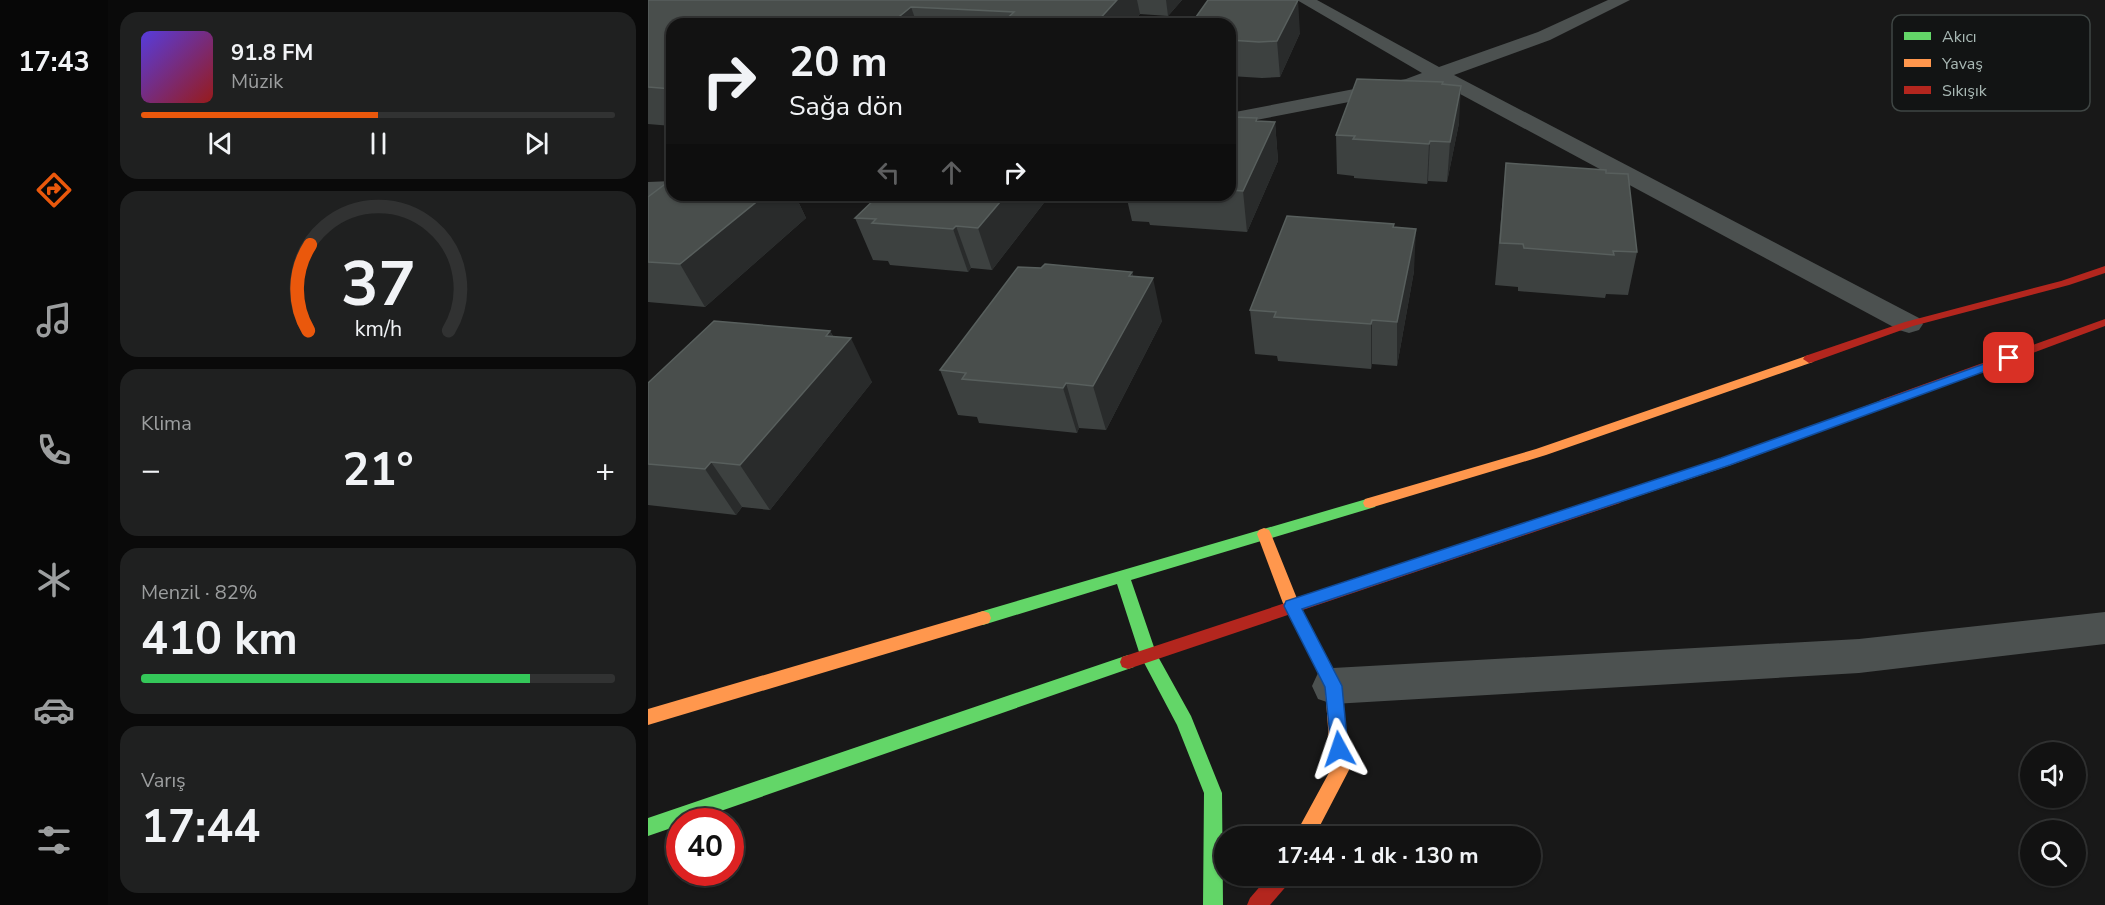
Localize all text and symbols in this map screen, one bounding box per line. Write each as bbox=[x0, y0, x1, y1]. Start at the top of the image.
legend bbox=[1892, 15, 2090, 111]
text: Akıcı bbox=[1942, 26, 1977, 48]
text: 20 m bbox=[789, 34, 888, 91]
text: 91.8 FM bbox=[231, 38, 313, 68]
icon: right bbox=[690, 42, 768, 120]
text: 17:43 bbox=[18, 44, 90, 81]
text: Yavaş bbox=[1941, 53, 1983, 75]
text: Müzik bbox=[231, 68, 283, 95]
text: Sıkışık bbox=[1942, 80, 1988, 102]
text: Sağa dön bbox=[789, 88, 903, 125]
icon: previous bbox=[204, 127, 237, 160]
icon: pause bbox=[362, 127, 395, 160]
icon: next bbox=[520, 127, 553, 160]
icon: left bbox=[872, 156, 905, 189]
icon: ahead bbox=[935, 156, 968, 189]
icon: right bbox=[998, 156, 1031, 189]
icon: directions bbox=[33, 169, 75, 211]
text: 37 bbox=[341, 242, 415, 327]
icon: music bbox=[33, 299, 75, 341]
text: km/h bbox=[354, 314, 402, 344]
pin bbox=[1983, 332, 2034, 383]
icon: arrive bbox=[1992, 341, 2025, 374]
text: Klima bbox=[141, 410, 192, 437]
icon: phone bbox=[33, 429, 75, 471]
text: 21° bbox=[342, 440, 414, 501]
text: − bbox=[141, 448, 161, 493]
text: + bbox=[595, 448, 615, 493]
icon: climate bbox=[33, 559, 75, 601]
text: Menzil · 82% bbox=[141, 579, 257, 606]
text: 410 km bbox=[141, 609, 298, 670]
icon: car bbox=[33, 689, 75, 731]
position arrow bbox=[1307, 717, 1371, 781]
map controls bbox=[2020, 742, 2086, 886]
button: sound bbox=[2020, 742, 2086, 808]
text: Varış bbox=[141, 767, 186, 794]
text: 17:44 bbox=[141, 797, 260, 858]
speed limit sign: 40 bbox=[666, 808, 744, 886]
icon: filters bbox=[33, 819, 75, 861]
button: search bbox=[2020, 820, 2086, 886]
text: 17:44 · 1 dk · 130 m bbox=[1277, 841, 1478, 871]

